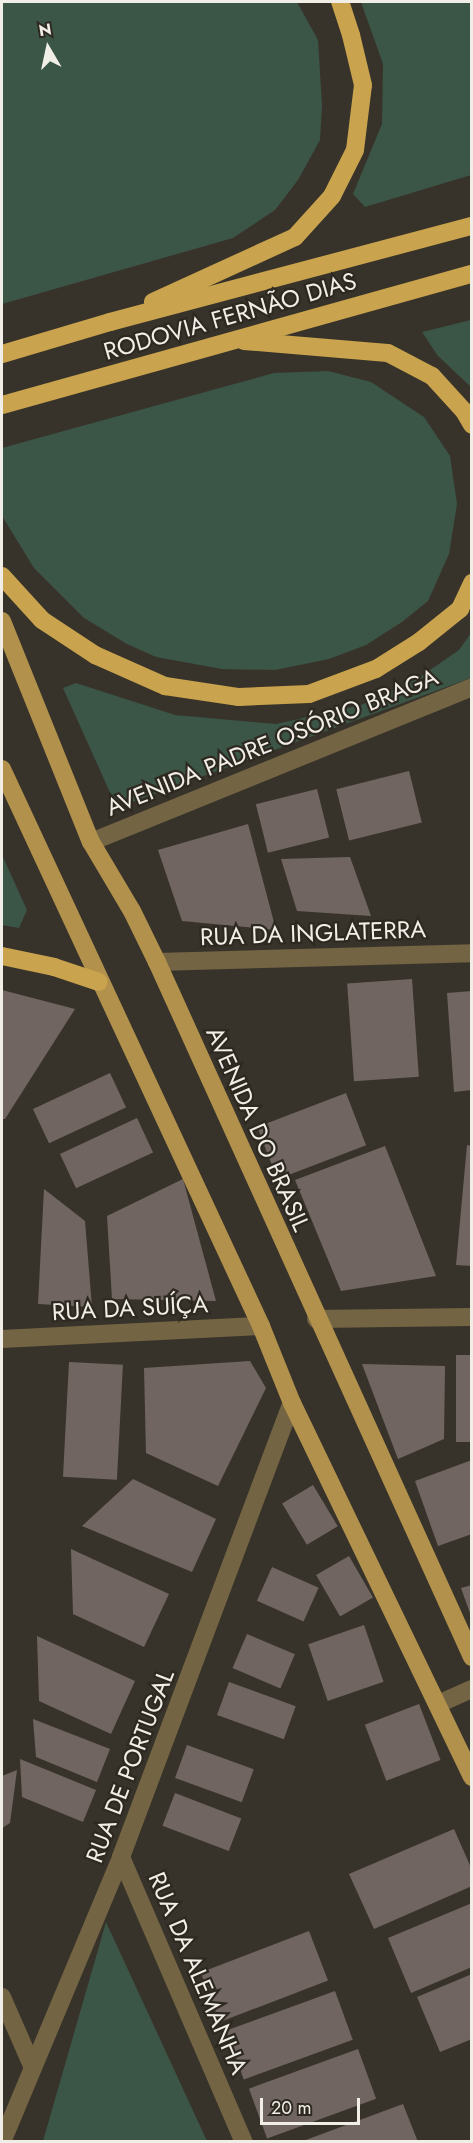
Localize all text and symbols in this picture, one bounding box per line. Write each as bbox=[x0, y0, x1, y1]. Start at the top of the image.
text: N bbox=[37, 17, 53, 42]
north arrow bbox=[18, 18, 78, 78]
street label: RODOVIA FERNÃO DIAS bbox=[100, 266, 360, 366]
street label: AVENIDA PADRE OSÓRIO BRAGA bbox=[102, 662, 442, 822]
street label: RUA DA INGLATERRA bbox=[200, 915, 426, 951]
street label: AVENIDA DO BRASIL bbox=[200, 1022, 316, 1236]
street label: RUA DA SUÍÇA bbox=[51, 1290, 209, 1326]
street label: RUA DE PORTUGAL bbox=[80, 1665, 180, 1867]
street label: RUA DA ALEMANHA bbox=[142, 1868, 254, 2078]
scale bar bbox=[263, 2086, 364, 2124]
text: 20 m bbox=[271, 2095, 311, 2121]

